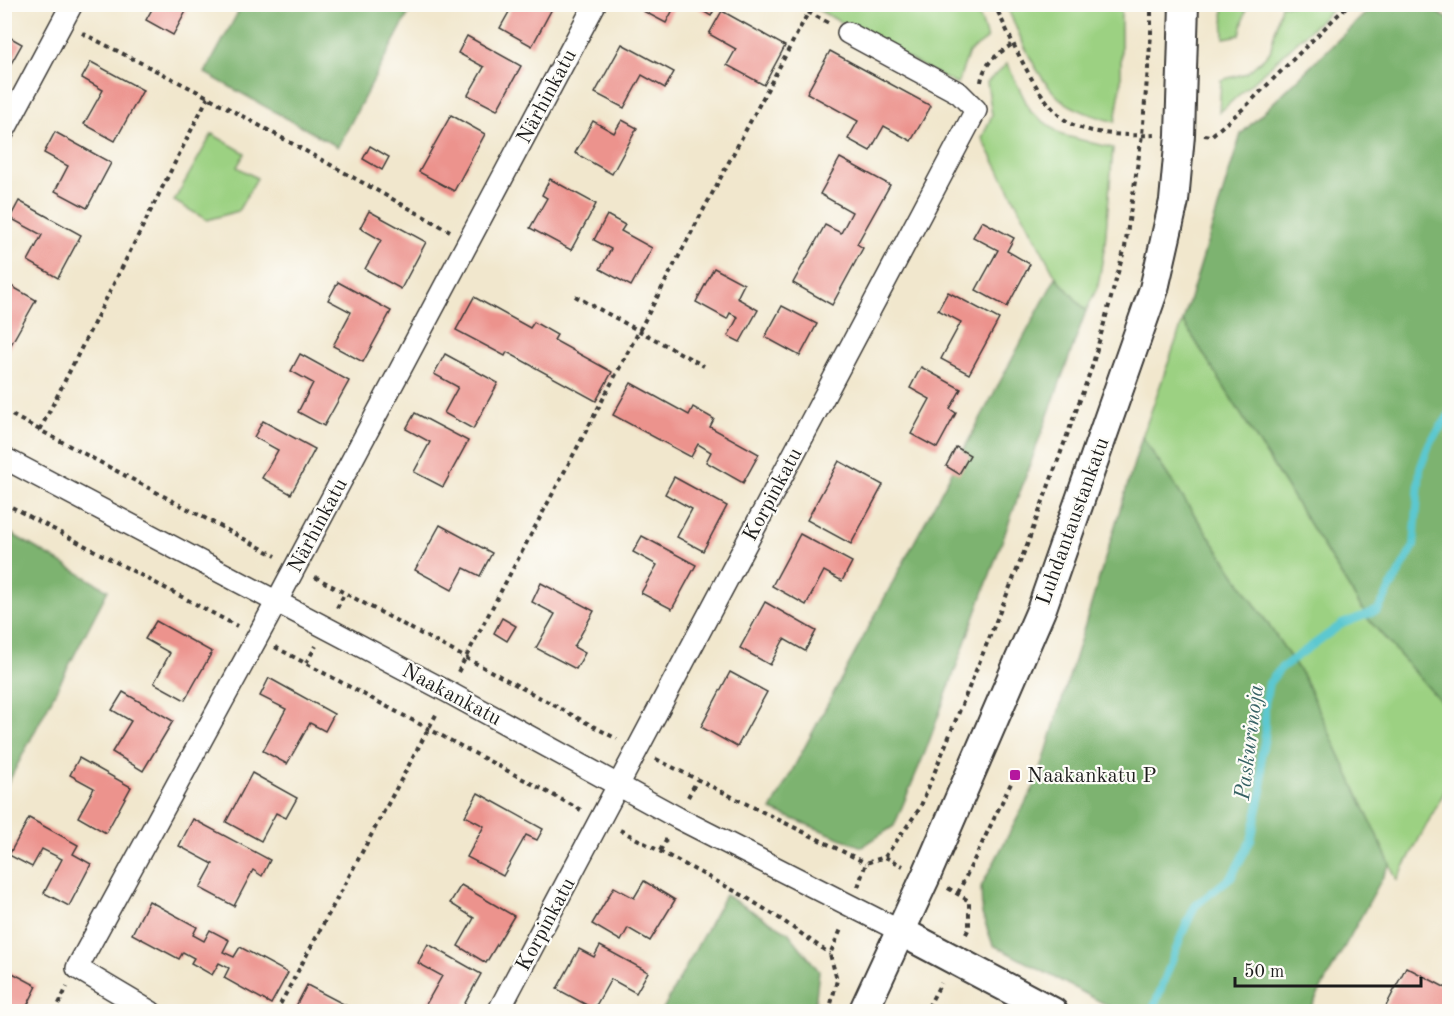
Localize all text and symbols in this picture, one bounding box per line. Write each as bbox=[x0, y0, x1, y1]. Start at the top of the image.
street label: Närhinkatu bbox=[514, 46, 581, 147]
street label: Luhdantaustankatu bbox=[1033, 435, 1113, 608]
street label: Korpinkatu bbox=[740, 444, 807, 545]
street label: Närhinkatu bbox=[285, 475, 352, 576]
street label: Naakankatu bbox=[398, 660, 505, 730]
water label: Paskurinoja bbox=[1232, 683, 1268, 802]
place label: Naakankatu P bbox=[1027, 766, 1157, 787]
marker: Naakankatu P bbox=[1008, 768, 1022, 782]
street label: Korpinkatu bbox=[513, 874, 580, 975]
scale bar bbox=[1235, 950, 1421, 988]
text: 50 m bbox=[1244, 963, 1284, 981]

